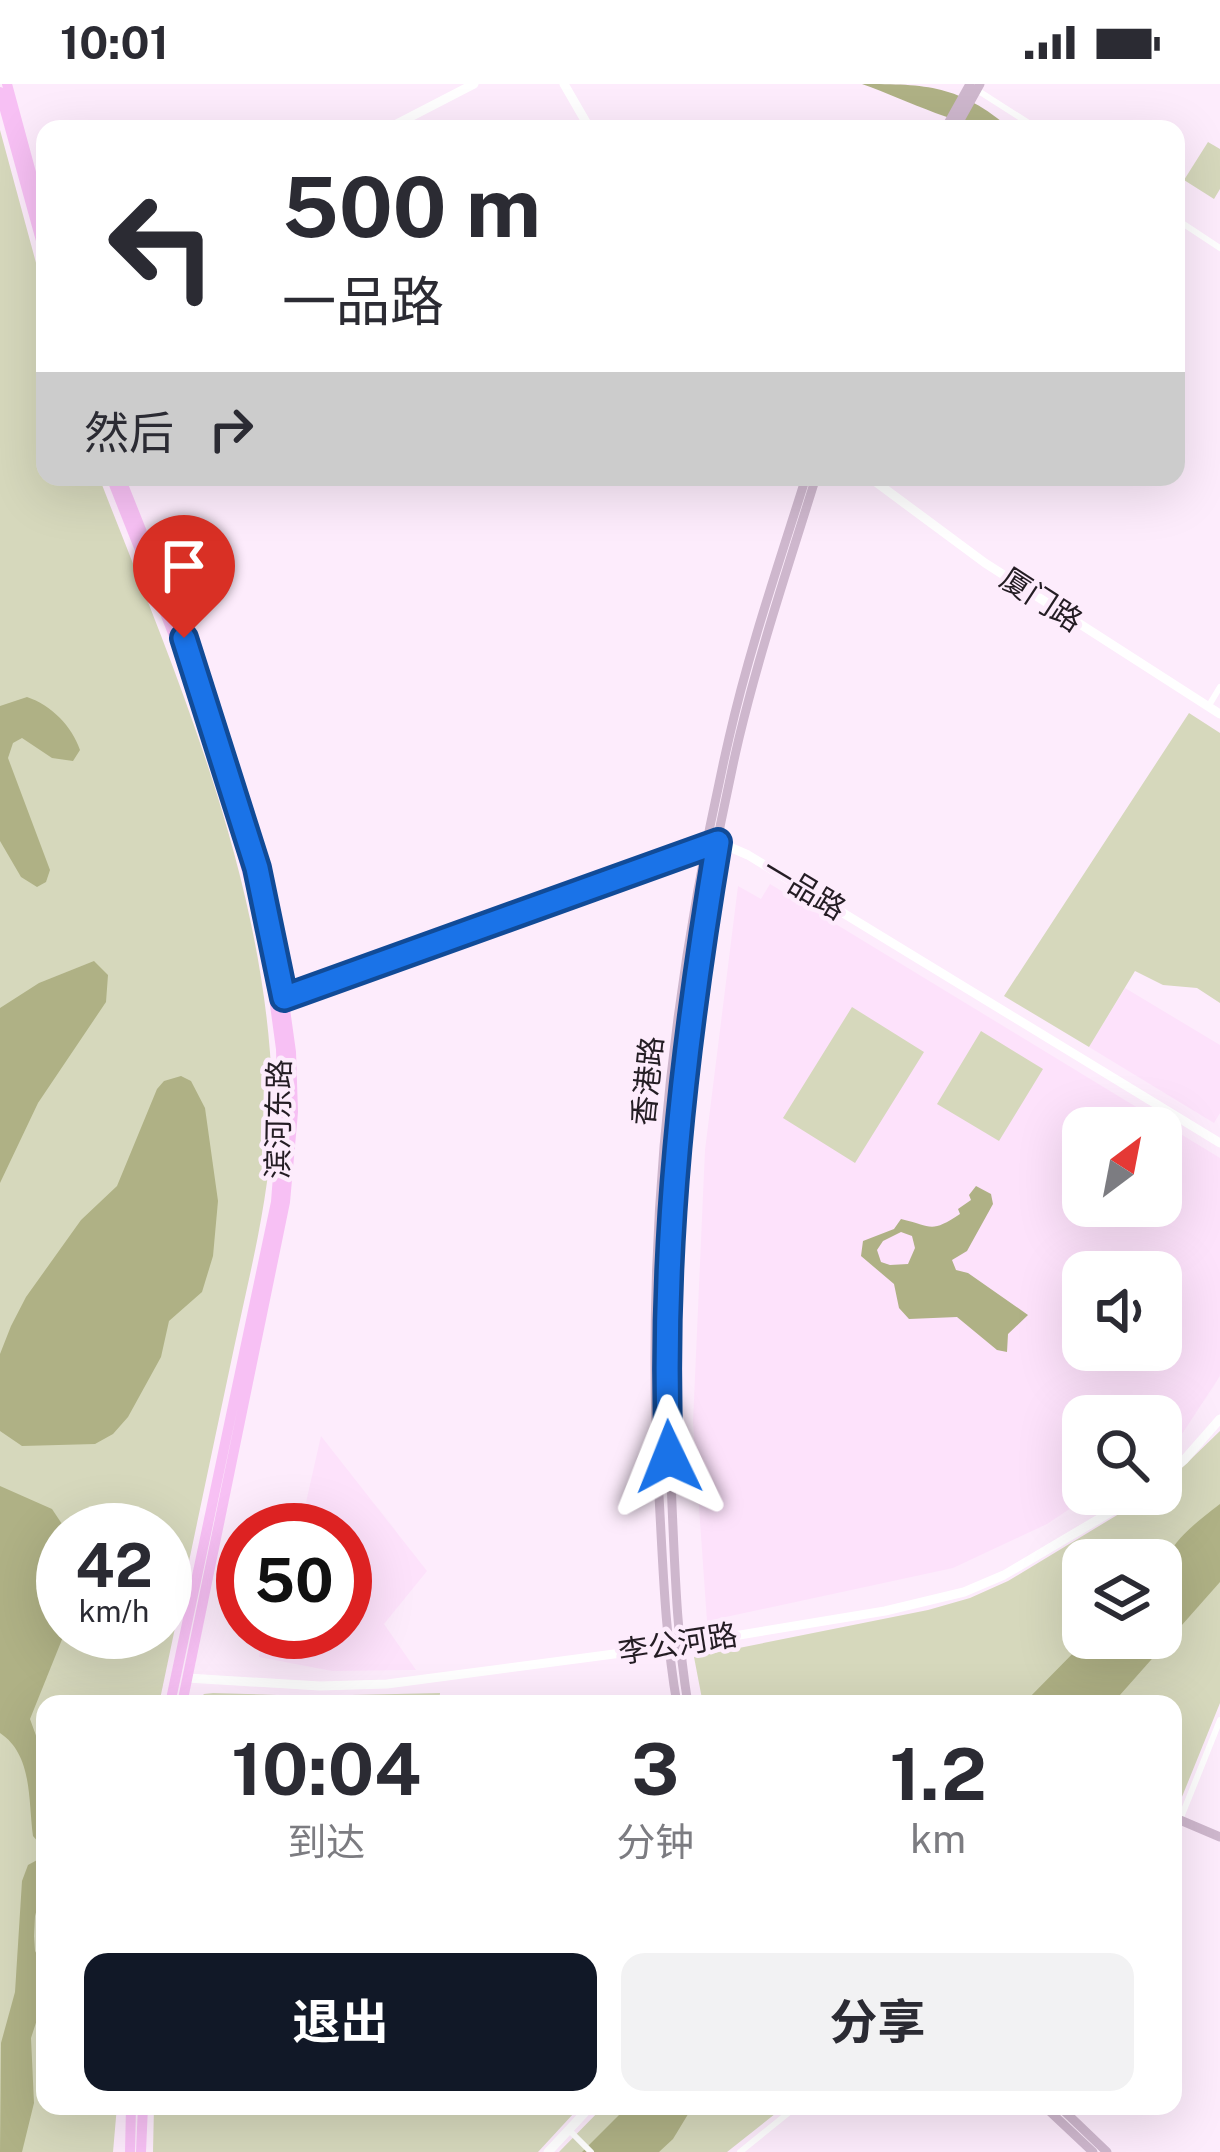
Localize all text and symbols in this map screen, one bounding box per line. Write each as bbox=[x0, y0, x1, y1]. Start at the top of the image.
text: 10:01 bbox=[60, 16, 169, 69]
text: 500 m bbox=[282, 157, 541, 256]
icon: left bbox=[84, 168, 240, 324]
text: 一品路 bbox=[282, 270, 444, 333]
icon: right bbox=[198, 396, 264, 462]
text: 然后 bbox=[84, 406, 174, 459]
pin bbox=[133, 515, 235, 638]
icon: arrive bbox=[151, 533, 217, 599]
street label: 厦门路 bbox=[994, 560, 1089, 639]
street label: 一品路 bbox=[757, 850, 852, 927]
street label: 香港路 bbox=[624, 1034, 670, 1128]
street label: 滨河东路 bbox=[259, 1059, 297, 1179]
north arrow bbox=[1062, 1107, 1182, 1227]
map controls bbox=[1062, 1107, 1182, 1659]
button: sound bbox=[1062, 1251, 1182, 1371]
position arrow bbox=[606, 1394, 732, 1520]
button: search bbox=[1062, 1395, 1182, 1515]
speed limit sign: 50 bbox=[216, 1503, 372, 1659]
text: 42 bbox=[75, 1530, 153, 1601]
button: layers bbox=[1062, 1539, 1182, 1659]
text: km/h bbox=[79, 1593, 149, 1629]
street label: 李公河路 bbox=[616, 1616, 740, 1670]
text: 10:04 bbox=[231, 1727, 421, 1811]
text: 3 bbox=[631, 1727, 679, 1811]
text: 1.2 bbox=[889, 1732, 987, 1816]
text: km bbox=[910, 1816, 966, 1862]
text: 到达 bbox=[287, 1819, 365, 1865]
text: 分钟 bbox=[616, 1819, 694, 1865]
button: 退出 bbox=[84, 1953, 597, 2091]
button: 分享 bbox=[621, 1953, 1134, 2091]

